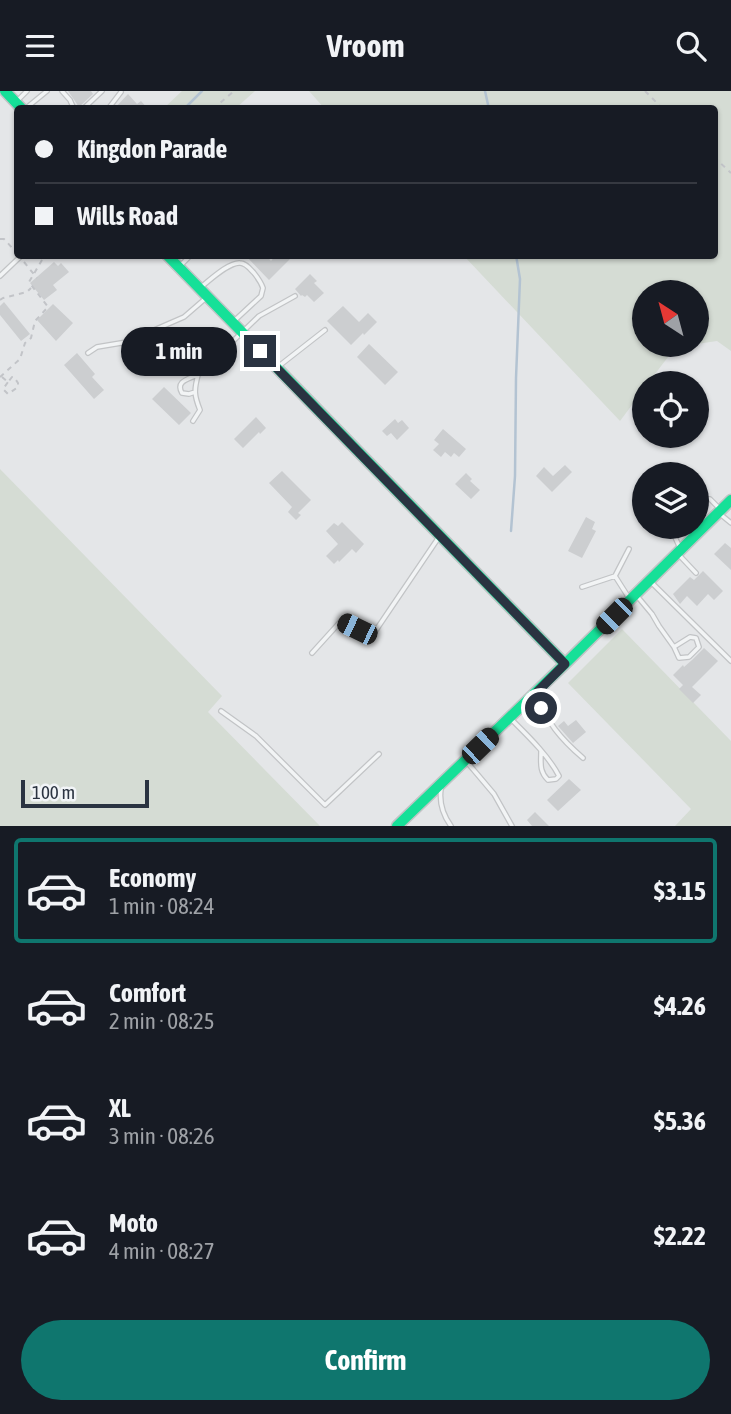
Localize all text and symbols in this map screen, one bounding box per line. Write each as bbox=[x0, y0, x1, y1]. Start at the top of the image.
icon: menu bbox=[21, 27, 59, 65]
text: Vroom bbox=[326, 27, 405, 64]
icon: search bbox=[672, 27, 710, 65]
text: Kingdon Parade bbox=[77, 134, 227, 164]
text: Wills Road bbox=[77, 201, 178, 231]
north arrow bbox=[632, 280, 709, 357]
map controls bbox=[632, 280, 709, 539]
callout: 1 min bbox=[120, 327, 236, 375]
route end bbox=[244, 335, 276, 367]
text: 1 min bbox=[156, 338, 202, 364]
button: locate bbox=[632, 371, 709, 448]
button: layers bbox=[632, 462, 709, 539]
car bbox=[592, 594, 637, 638]
car bbox=[334, 610, 381, 648]
route start bbox=[525, 692, 557, 724]
car bbox=[458, 724, 503, 768]
scale bar bbox=[21, 777, 149, 809]
text: 100 m bbox=[32, 781, 75, 803]
icon: car bbox=[25, 859, 88, 922]
text: Economy bbox=[109, 863, 196, 893]
text: $3.15 bbox=[654, 876, 706, 906]
text: 1 min · 08:24 bbox=[109, 893, 215, 919]
icon: car bbox=[25, 974, 88, 1037]
text: Comfort bbox=[109, 978, 186, 1008]
text: $4.26 bbox=[654, 991, 706, 1021]
text: 2 min · 08:25 bbox=[109, 1008, 215, 1034]
icon: car bbox=[25, 1089, 88, 1152]
text: XL bbox=[109, 1093, 131, 1123]
text: $5.36 bbox=[654, 1106, 706, 1136]
text: 3 min · 08:26 bbox=[109, 1123, 215, 1149]
icon: car bbox=[25, 1204, 88, 1267]
text: Moto bbox=[109, 1208, 158, 1238]
text: $2.22 bbox=[654, 1221, 706, 1251]
text: 4 min · 08:27 bbox=[109, 1238, 215, 1264]
button: Confirm bbox=[21, 1320, 710, 1400]

